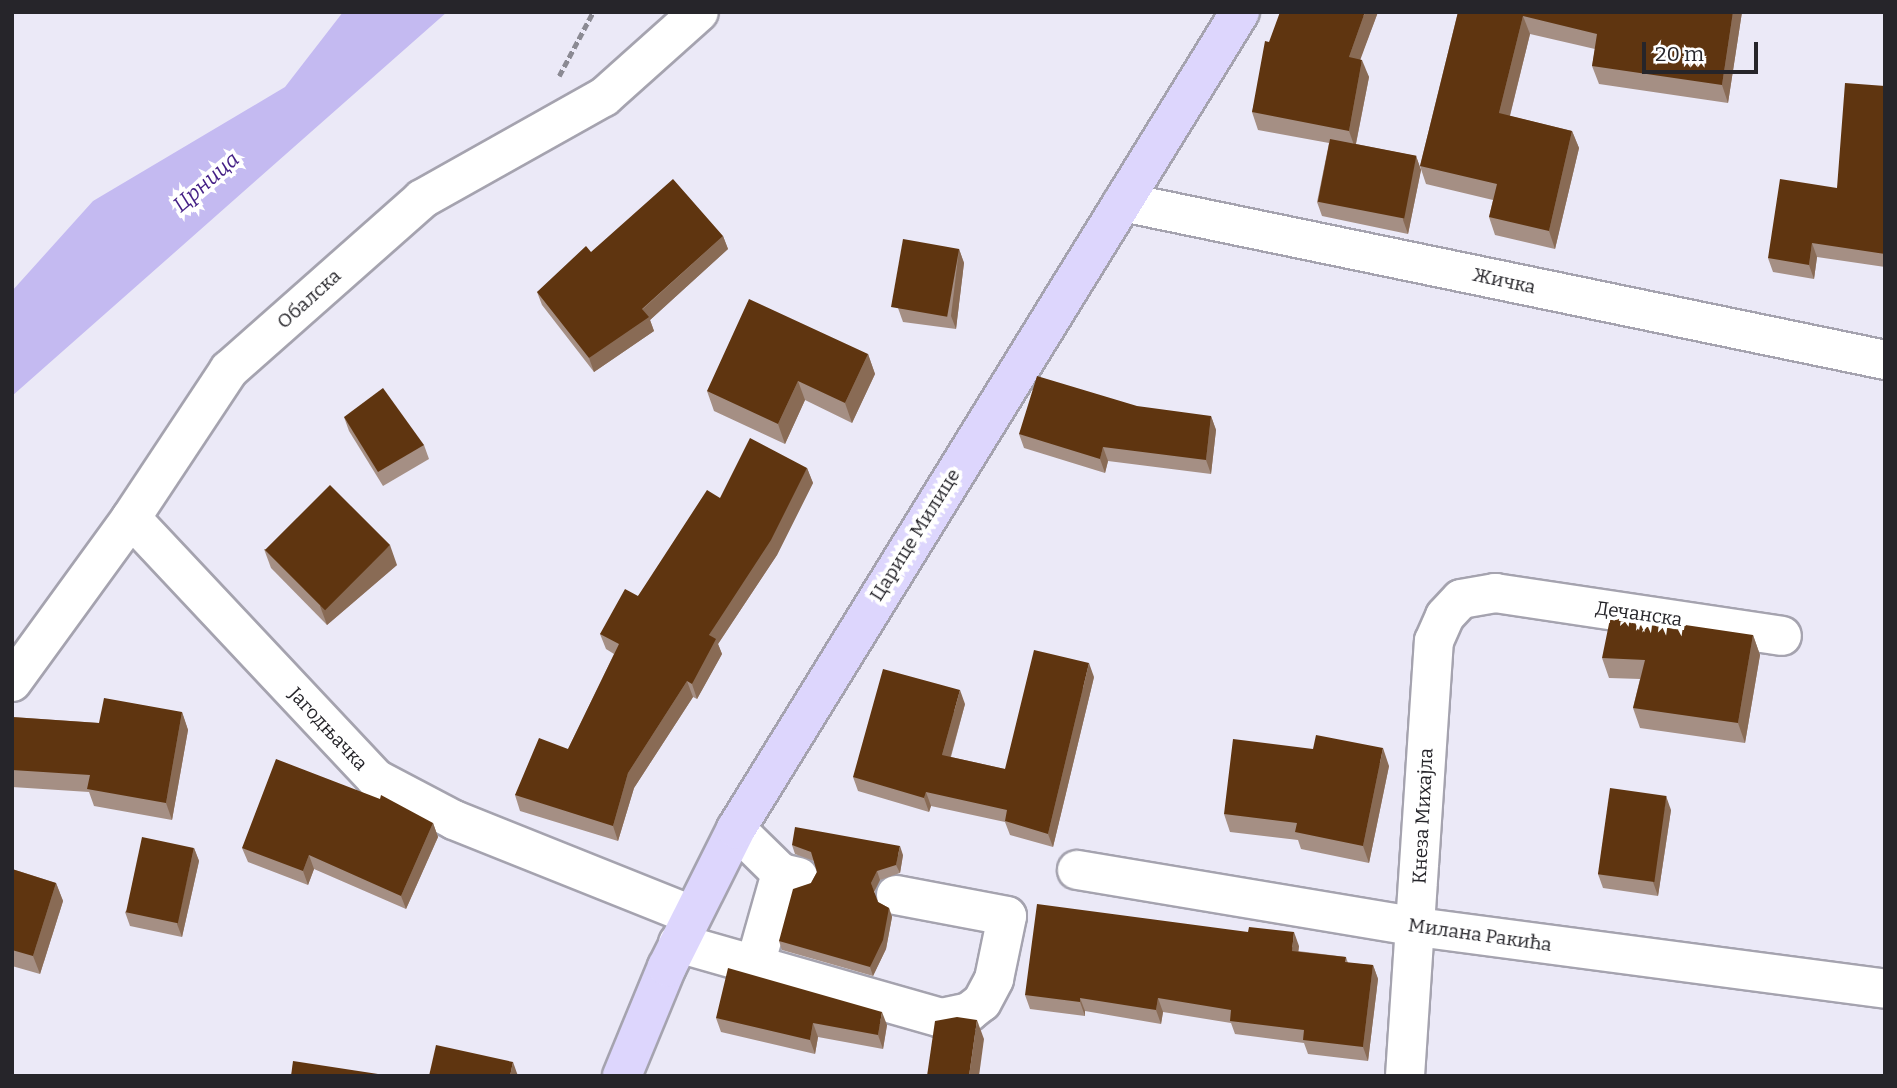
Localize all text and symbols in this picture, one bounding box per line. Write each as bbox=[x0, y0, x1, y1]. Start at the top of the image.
scale bar bbox=[1645, 28, 1760, 72]
text: 20 m bbox=[1655, 41, 1704, 67]
water label: Црница bbox=[168, 147, 244, 217]
street label: Жичка bbox=[1470, 263, 1538, 299]
street label: Обалска bbox=[272, 264, 346, 334]
street label: Царице Милице bbox=[865, 465, 965, 605]
street label: Дечанска bbox=[1594, 597, 1684, 631]
street label: Јагодњачка bbox=[284, 683, 372, 775]
street label: Кнеза Михајла bbox=[1408, 747, 1438, 885]
street label: Милана Ракића bbox=[1407, 914, 1553, 956]

